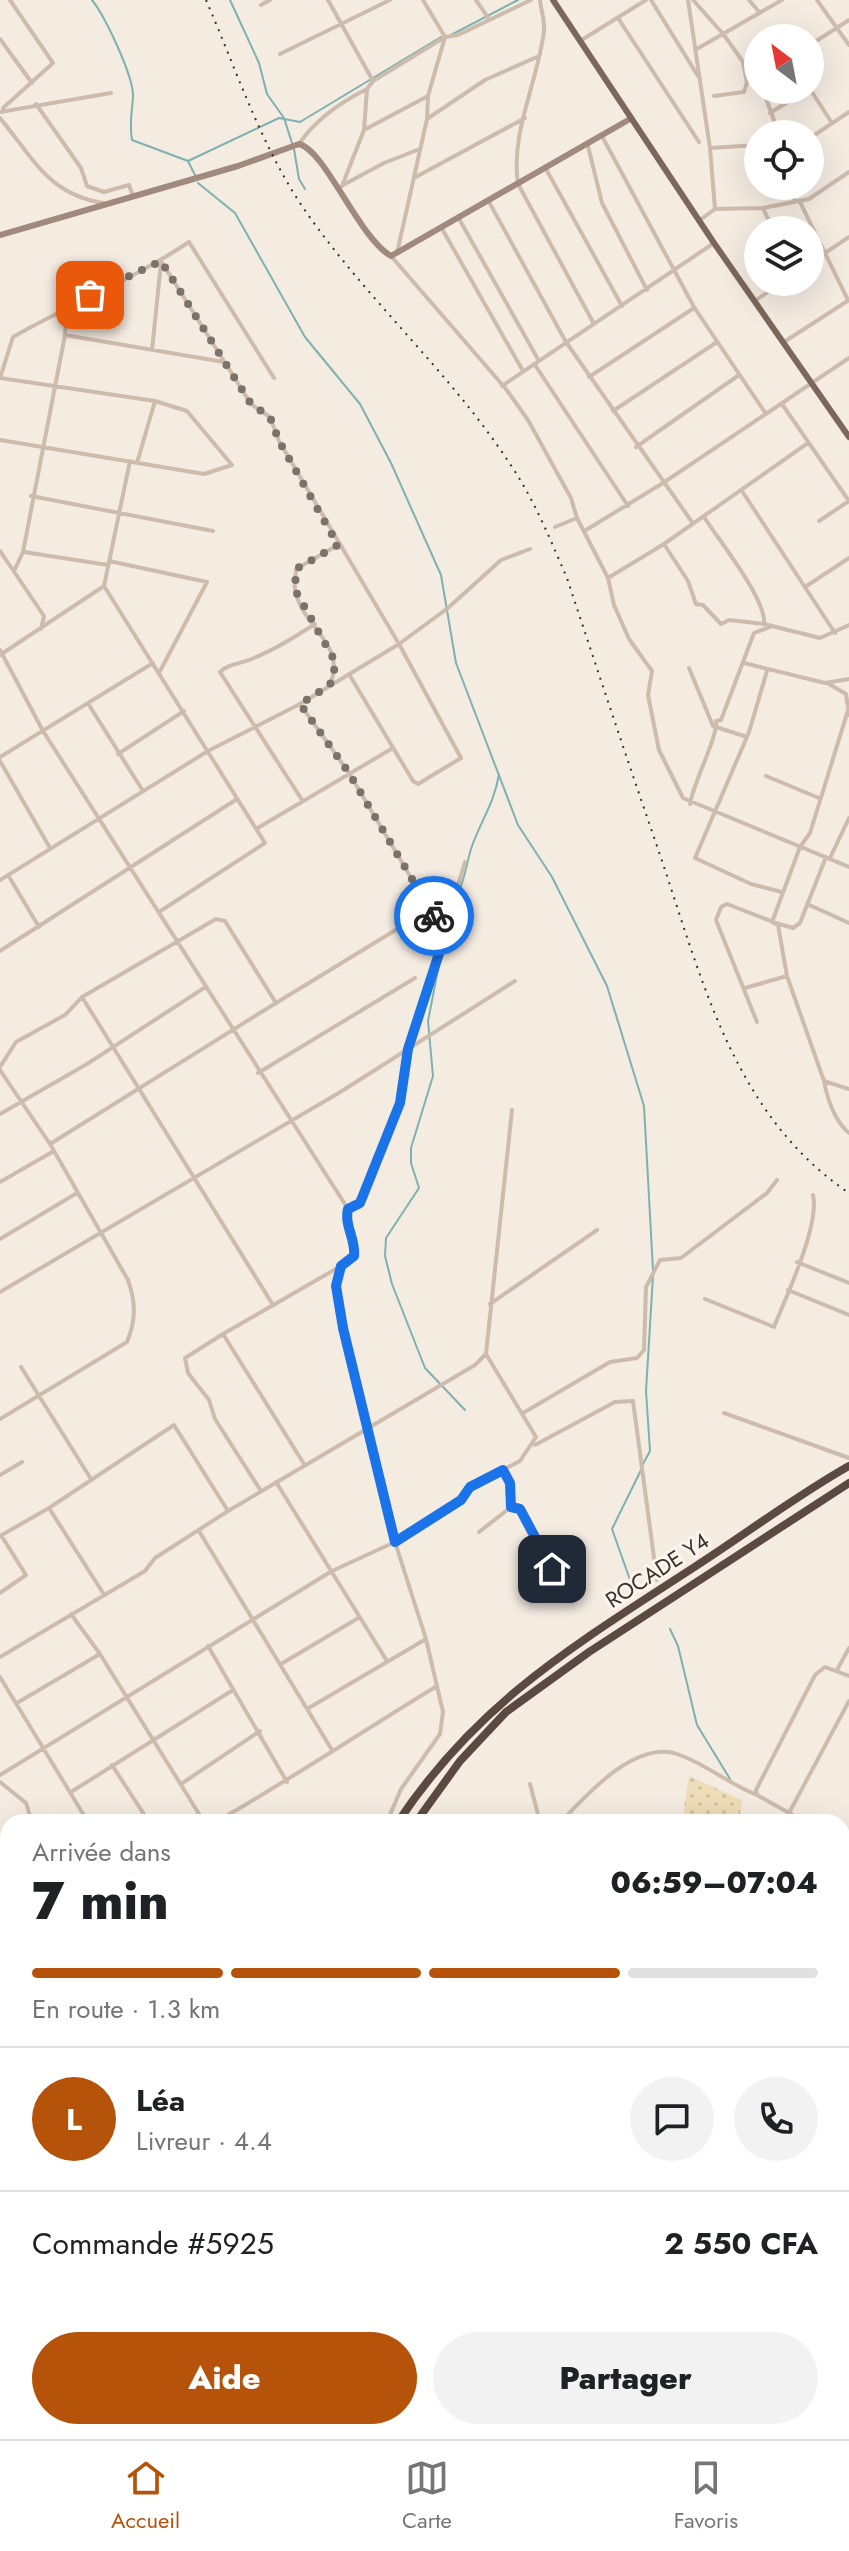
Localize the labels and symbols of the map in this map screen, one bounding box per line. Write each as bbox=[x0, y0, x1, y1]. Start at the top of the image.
north arrow bbox=[744, 24, 824, 104]
pin bbox=[56, 261, 124, 329]
courier bbox=[394, 876, 474, 956]
street label: ROCADE Y4 bbox=[599, 1524, 715, 1615]
pin bbox=[518, 1535, 586, 1603]

